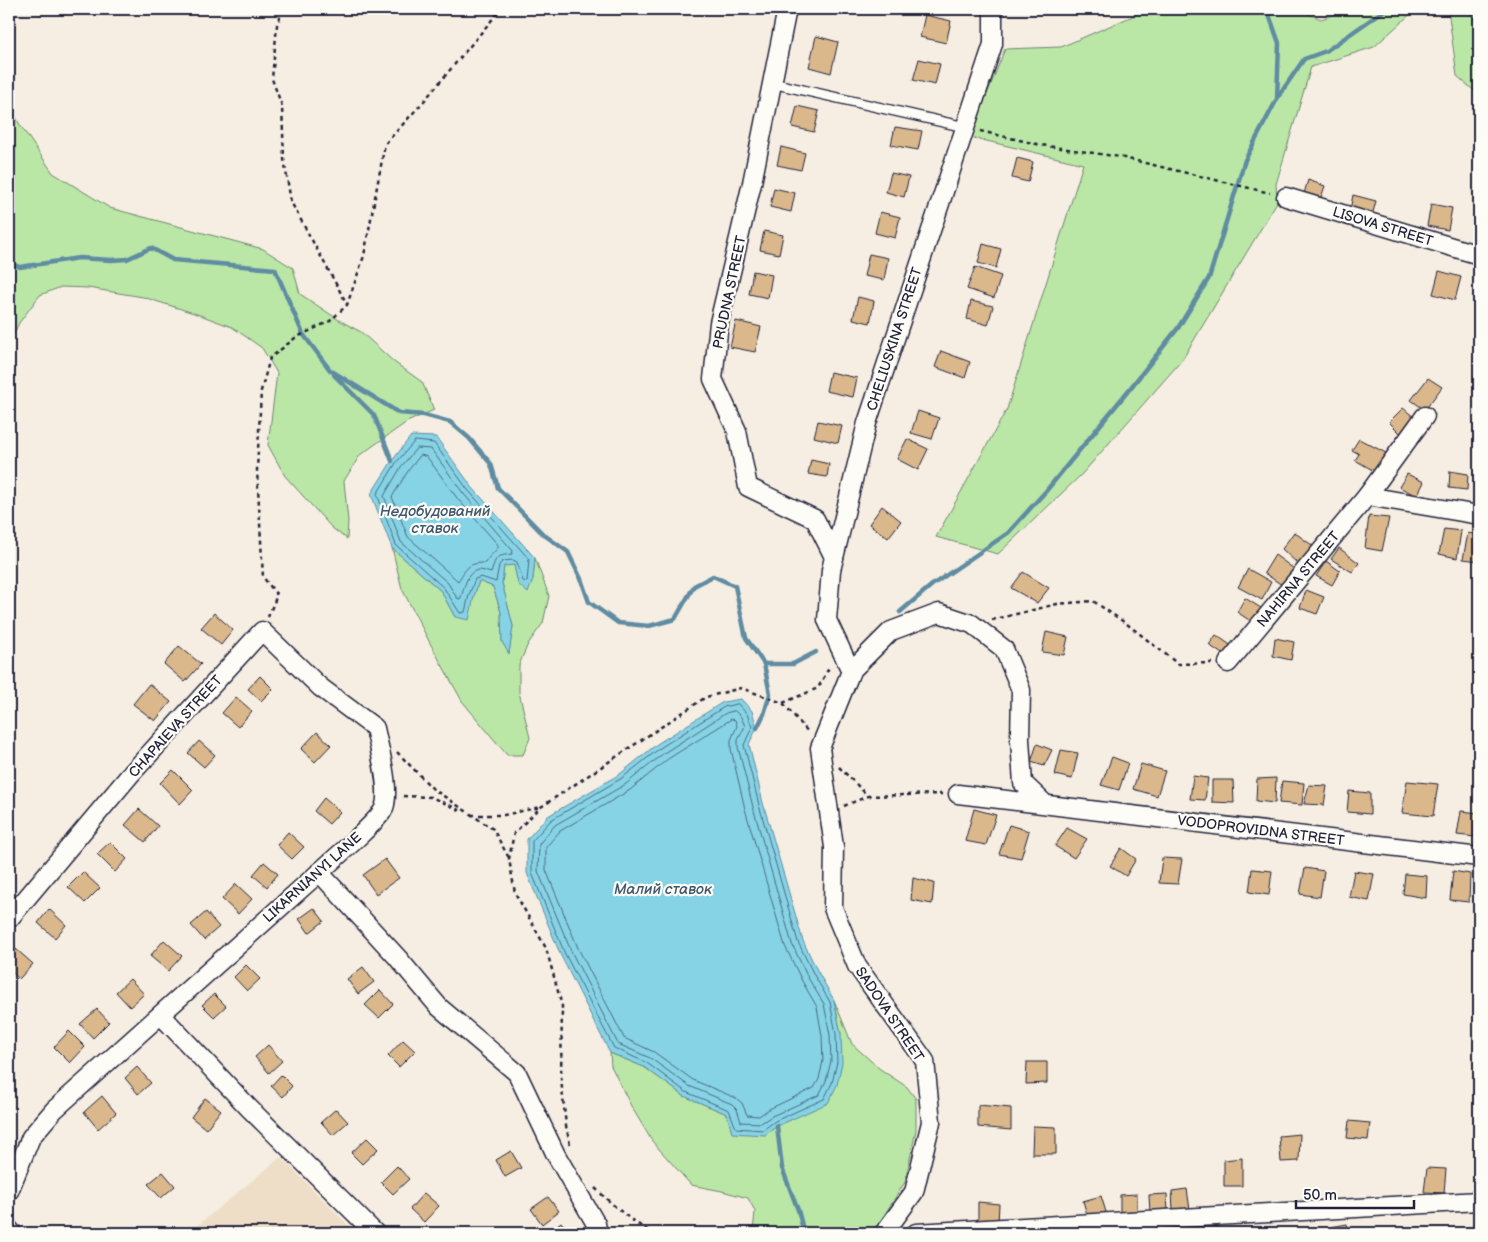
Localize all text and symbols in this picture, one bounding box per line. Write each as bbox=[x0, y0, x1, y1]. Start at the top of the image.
street label: LISOVA STREET bbox=[1331, 203, 1436, 250]
street label: PRUDNA STREET bbox=[709, 233, 750, 350]
street label: CHELIUSKINA STREET bbox=[863, 265, 926, 413]
water label: Недобудований ставок bbox=[380, 502, 491, 538]
street label: NAHIRNA STREET bbox=[1253, 528, 1344, 631]
street label: CHAPAIEVA STREET bbox=[125, 671, 226, 781]
street label: VODOPROVIDNA STREET bbox=[1177, 812, 1346, 849]
street label: LIKARNIANYI LANE bbox=[260, 829, 365, 926]
water label: Малий ставок bbox=[614, 880, 713, 899]
street label: SADOVA STREET bbox=[852, 964, 928, 1065]
scale bar bbox=[1296, 1177, 1413, 1209]
text: 50 m bbox=[1303, 1186, 1337, 1205]

